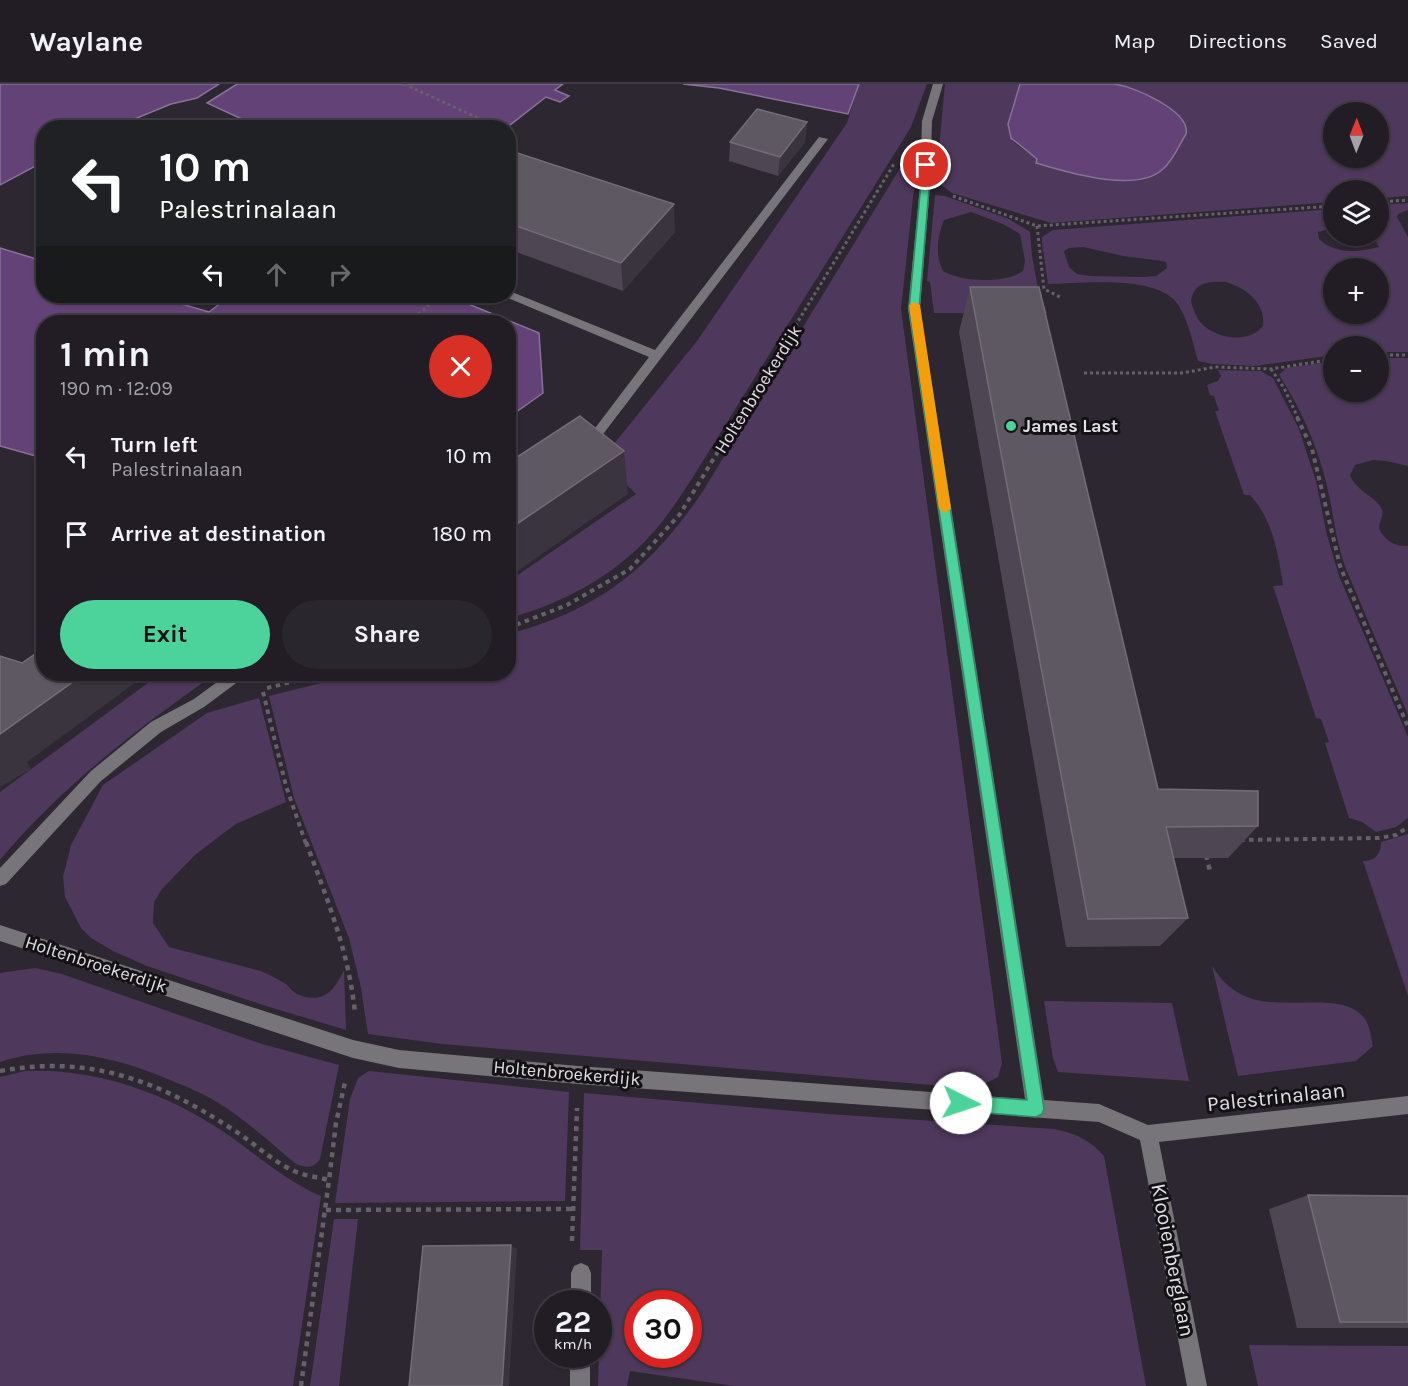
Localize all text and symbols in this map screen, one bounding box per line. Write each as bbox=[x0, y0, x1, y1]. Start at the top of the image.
text: Waylane bbox=[30, 25, 143, 58]
text: Map bbox=[1114, 29, 1155, 53]
text: Directions bbox=[1188, 29, 1287, 53]
text: Saved bbox=[1320, 29, 1378, 53]
north arrow bbox=[1323, 102, 1389, 168]
map controls bbox=[1323, 102, 1389, 402]
pin bbox=[900, 139, 951, 190]
text: 10 m bbox=[159, 142, 251, 192]
icon: left bbox=[60, 144, 138, 222]
icon: arrive bbox=[909, 148, 942, 181]
button: layers bbox=[1323, 180, 1389, 246]
text: Palestrinalaan bbox=[159, 193, 337, 225]
icon: left bbox=[197, 258, 230, 291]
icon: ahead bbox=[260, 258, 293, 291]
icon: right bbox=[323, 258, 356, 291]
button: + bbox=[1323, 258, 1389, 324]
street label: Holtenbroekerdijk bbox=[710, 321, 806, 457]
text: 1 min bbox=[60, 333, 150, 375]
button: close bbox=[429, 335, 492, 398]
button: − bbox=[1323, 336, 1389, 402]
text: 190 m · 12:09 bbox=[60, 377, 173, 400]
place label: James Last bbox=[1023, 415, 1118, 437]
marker: James Last bbox=[1004, 419, 1018, 433]
text: Turn left bbox=[111, 432, 198, 458]
icon: left bbox=[60, 440, 93, 473]
text: 10 m bbox=[446, 443, 492, 469]
text: Palestrinalaan bbox=[111, 458, 243, 481]
icon: arrive bbox=[60, 518, 93, 551]
text: Arrive at destination bbox=[111, 521, 326, 547]
text: 180 m bbox=[432, 521, 492, 547]
button: Exit bbox=[60, 600, 270, 669]
button: Share bbox=[282, 600, 492, 669]
street label: Holtenbroekerdijk bbox=[22, 931, 170, 997]
street label: Holtenbroekerdijk bbox=[492, 1056, 642, 1090]
position arrow bbox=[929, 1071, 993, 1135]
street label: Palestrinalaan bbox=[1206, 1078, 1346, 1116]
street label: Klooienberglaan bbox=[1146, 1181, 1200, 1339]
speed limit sign: 30 bbox=[624, 1290, 702, 1368]
text: 22 bbox=[555, 1304, 591, 1340]
text: km/h bbox=[554, 1335, 592, 1353]

